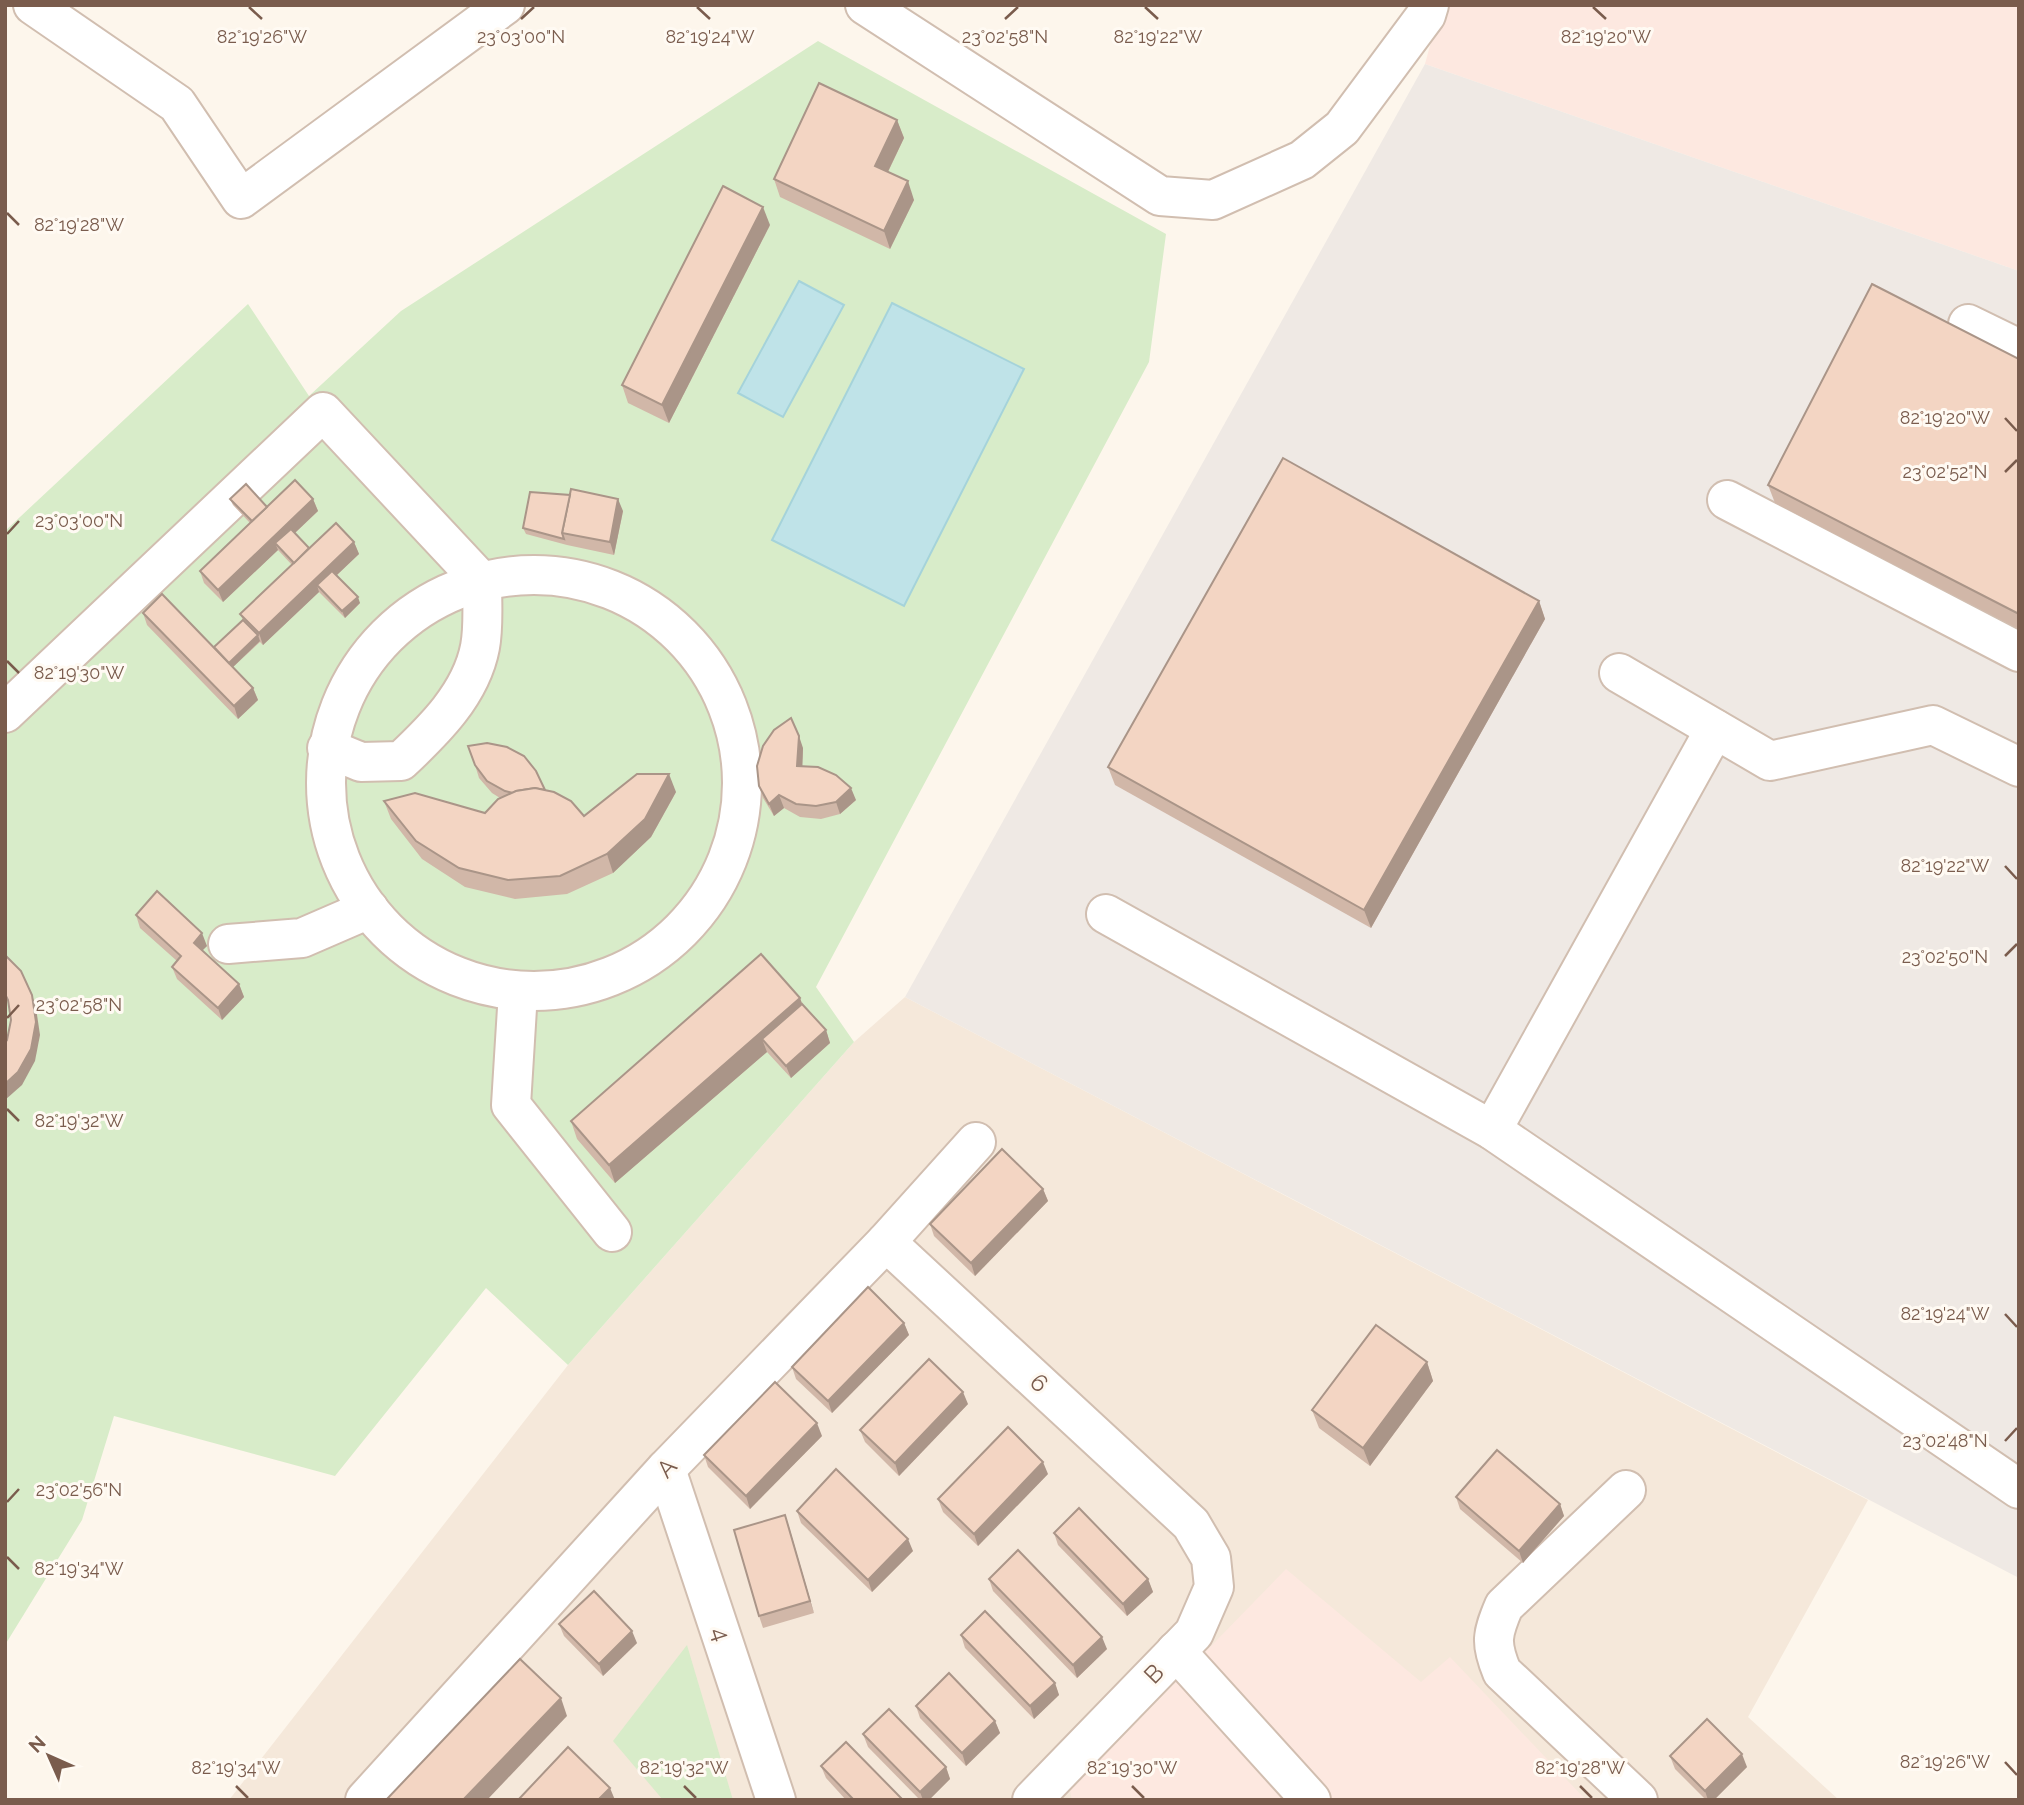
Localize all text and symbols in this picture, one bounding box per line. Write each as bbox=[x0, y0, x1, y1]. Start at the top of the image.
text: 82°19'26"W bbox=[217, 26, 307, 47]
text: 23°03'00"N bbox=[477, 26, 565, 47]
text: 82°19'24"W bbox=[665, 26, 755, 47]
text: 23°02'58"N bbox=[962, 26, 1048, 47]
text: 82°19'22"W bbox=[1114, 26, 1203, 47]
text: 82°19'20"W bbox=[1561, 26, 1651, 47]
text: 82°19'28"W bbox=[34, 214, 124, 235]
text: 82°19'20"W bbox=[1900, 407, 1990, 428]
text: 23°02'52"N bbox=[1903, 461, 1987, 482]
text: 23°03'00"N bbox=[35, 510, 123, 531]
text: 82°19'30"W bbox=[34, 662, 124, 683]
text: 82°19'22"W bbox=[1901, 855, 1990, 876]
text: 23°02'50"N bbox=[1902, 946, 1988, 967]
text: 23°02'58"N bbox=[36, 994, 122, 1015]
text: 82°19'32"W bbox=[35, 1110, 124, 1131]
text: 82°19'24"W bbox=[1900, 1303, 1990, 1324]
street label: 6 bbox=[1024, 1367, 1055, 1398]
text: 23°02'48"N bbox=[1902, 1430, 1988, 1451]
street label: A bbox=[650, 1452, 683, 1483]
text: 23°02'56"N bbox=[36, 1479, 122, 1500]
text: 82°19'34"W bbox=[34, 1558, 124, 1579]
street label: 4 bbox=[706, 1623, 737, 1645]
street label: B bbox=[1138, 1658, 1170, 1689]
north arrow bbox=[14, 1721, 84, 1791]
text: N bbox=[24, 1731, 50, 1757]
text: 82°19'26"W bbox=[1900, 1751, 1990, 1772]
text: 82°19'34"W bbox=[191, 1757, 281, 1778]
text: 82°19'32"W bbox=[640, 1757, 729, 1778]
text: 82°19'30"W bbox=[1087, 1757, 1177, 1778]
text: 82°19'28"W bbox=[1535, 1757, 1625, 1778]

